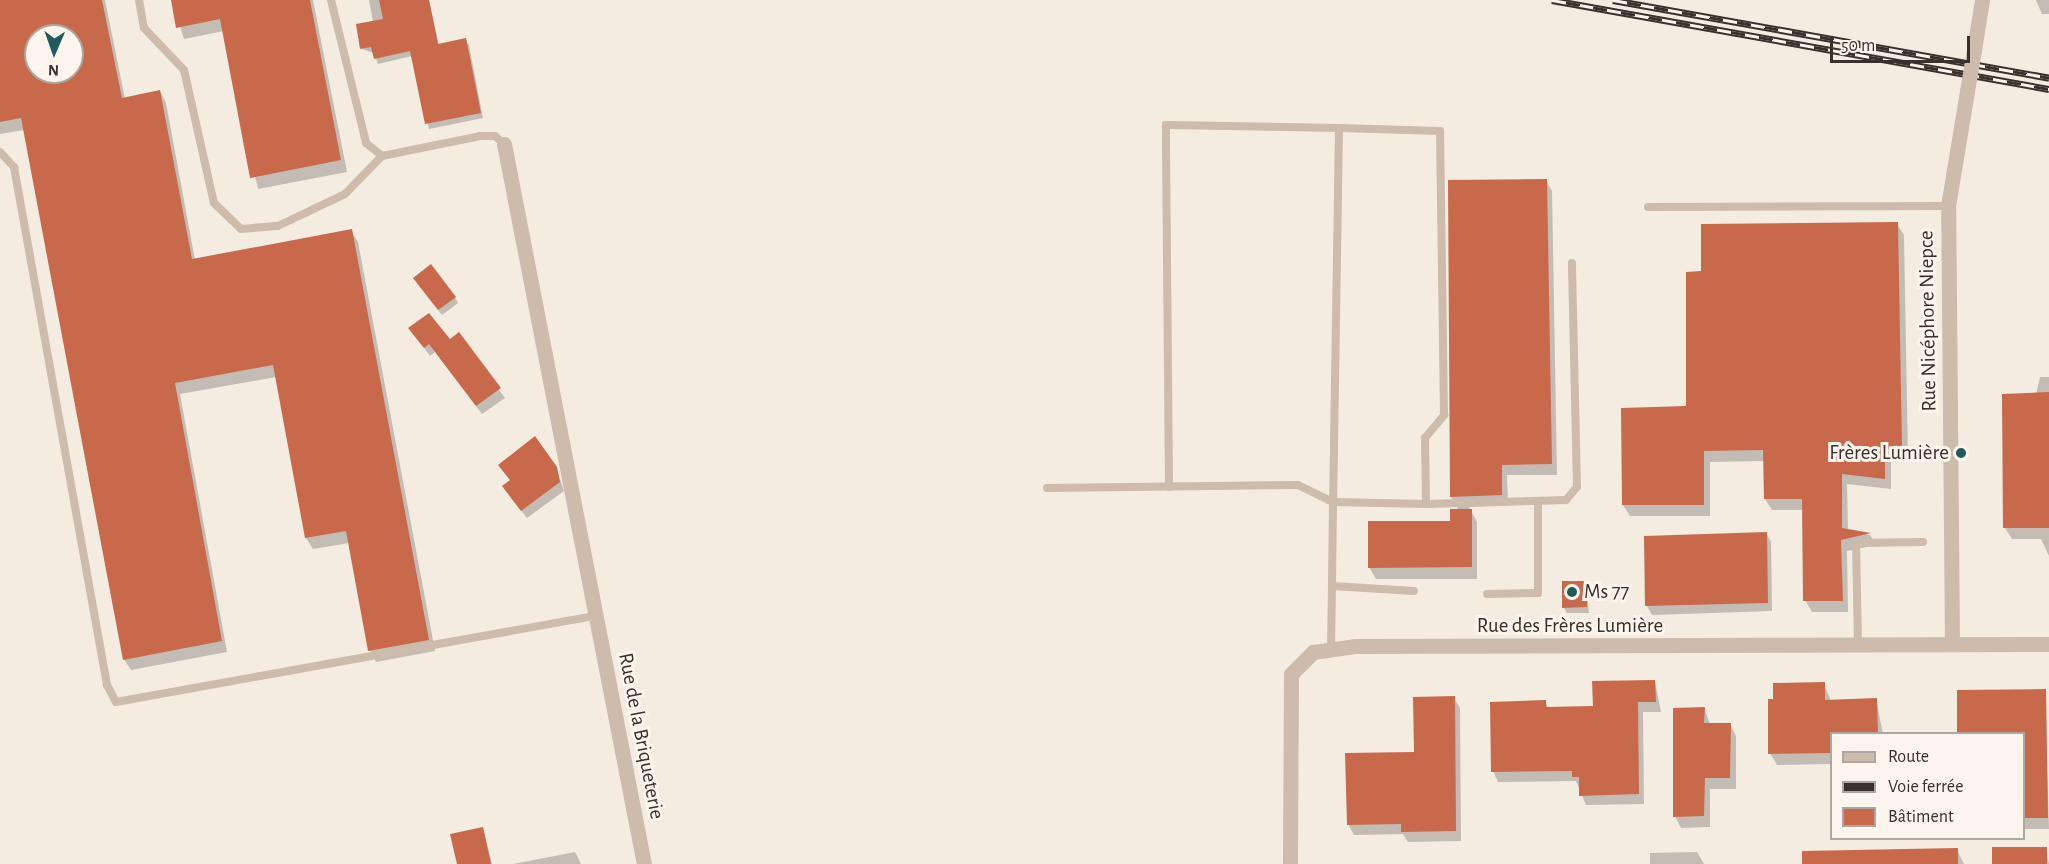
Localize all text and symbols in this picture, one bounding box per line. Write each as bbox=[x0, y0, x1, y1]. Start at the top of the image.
north arrow bbox=[24, 24, 84, 84]
scale bar bbox=[1833, 24, 1972, 62]
text: 50 m bbox=[1841, 37, 1875, 55]
text: N bbox=[48, 62, 59, 78]
street label: Rue Nicéphore Niepce bbox=[1914, 230, 1942, 412]
place label: Frères Lumière bbox=[1829, 440, 1949, 466]
marker: Frères Lumière bbox=[1954, 446, 1968, 460]
place label: Ms 77 bbox=[1584, 579, 1629, 605]
marker: Ms 77 bbox=[1565, 585, 1579, 599]
street label: Rue des Frères Lumière bbox=[1477, 613, 1663, 639]
street label: Rue de la Briqueterie bbox=[612, 651, 670, 821]
legend bbox=[1830, 732, 2025, 840]
text: Route bbox=[1888, 748, 1929, 766]
text: Voie ferrée bbox=[1888, 778, 1963, 796]
text: Bâtiment bbox=[1888, 808, 1954, 826]

